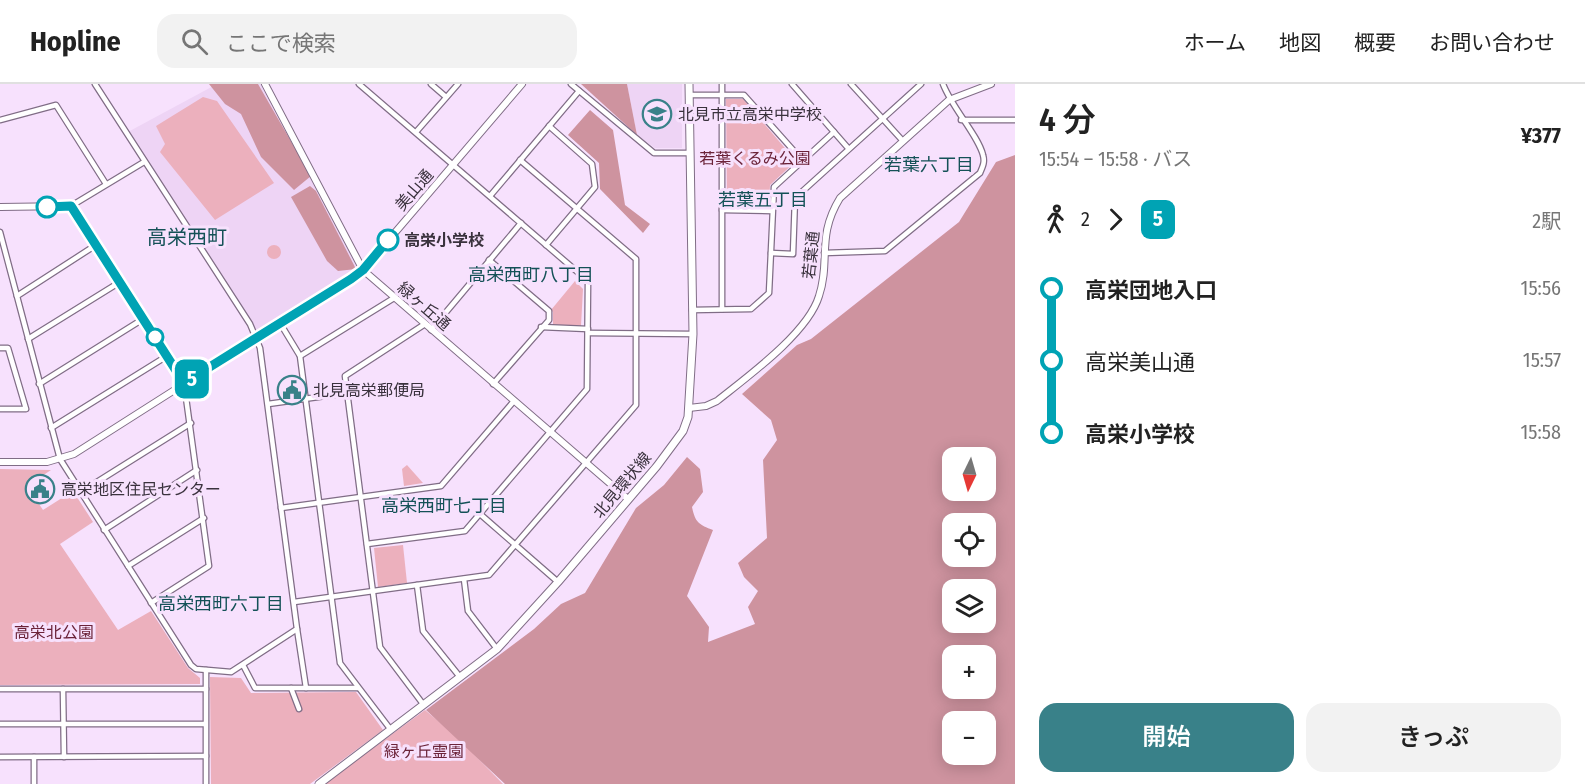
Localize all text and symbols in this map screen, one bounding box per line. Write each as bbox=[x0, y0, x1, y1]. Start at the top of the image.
search box bbox=[157, 14, 577, 68]
text: Hopline bbox=[30, 25, 121, 58]
icon: search bbox=[178, 25, 211, 58]
text: ここで検索 bbox=[226, 30, 336, 57]
text: ホーム bbox=[1184, 30, 1246, 56]
text: 地図 bbox=[1279, 30, 1321, 56]
text: 概要 bbox=[1354, 30, 1396, 56]
text: お問い合わせ bbox=[1429, 30, 1555, 56]
school or university icon: 北見市立高栄中学校 bbox=[641, 98, 673, 130]
text: 4 分 bbox=[1039, 100, 1096, 140]
place label: 北見市立高栄中学校 bbox=[678, 105, 822, 124]
text: ¥377 bbox=[1521, 122, 1561, 149]
text: 15:54 – 15:58 · バス bbox=[1039, 147, 1192, 171]
park label: 若葉くるみ公園 bbox=[699, 149, 811, 168]
district label: 若葉六丁目 bbox=[884, 154, 974, 176]
street label: 美山通 bbox=[391, 166, 437, 214]
district label: 若葉五丁目 bbox=[718, 189, 808, 211]
unlabelled marker bbox=[36, 196, 58, 218]
icon: walk bbox=[1039, 203, 1072, 236]
icon: forward bbox=[1099, 203, 1132, 236]
text: 5 bbox=[1153, 206, 1163, 232]
text: 2 bbox=[1081, 207, 1090, 231]
text: 2駅 bbox=[1532, 209, 1561, 233]
district label: 高栄西町 bbox=[147, 225, 227, 249]
marker: 高栄小学校 bbox=[377, 229, 399, 251]
street label: 若葉通 bbox=[799, 230, 823, 280]
place label: 高栄小学校 bbox=[404, 231, 484, 250]
district label: 高栄西町八丁目 bbox=[468, 264, 594, 286]
text: 15:56 bbox=[1521, 276, 1561, 300]
text: 高栄団地入口 bbox=[1085, 277, 1217, 304]
street label: 緑ヶ丘通 bbox=[394, 278, 454, 334]
unlabelled marker bbox=[146, 328, 164, 346]
text: 15:57 bbox=[1523, 348, 1561, 372]
text: 高栄美山通 bbox=[1085, 349, 1195, 376]
line badge: 5 bbox=[172, 360, 212, 398]
text: 5 bbox=[187, 366, 197, 392]
public building icon: 北見高栄郵便局 bbox=[276, 374, 308, 406]
place label: 北見高栄郵便局 bbox=[313, 381, 425, 400]
text: 15:58 bbox=[1521, 420, 1561, 444]
text: 高栄小学校 bbox=[1085, 421, 1195, 448]
north arrow bbox=[942, 447, 996, 501]
map controls bbox=[942, 447, 996, 765]
street label: 北見環状線 bbox=[589, 448, 655, 522]
public building icon: 高栄地区住民センター bbox=[24, 473, 56, 505]
place label: 高栄地区住民センター bbox=[61, 480, 221, 499]
district label: 高栄西町七丁目 bbox=[381, 495, 507, 517]
button: locate bbox=[942, 513, 996, 567]
button: layers bbox=[942, 579, 996, 633]
district label: 高栄西町六丁目 bbox=[158, 593, 284, 615]
park label: 高栄北公園 bbox=[14, 623, 94, 642]
button: + bbox=[942, 645, 996, 699]
button: 開始 bbox=[1039, 703, 1294, 772]
button: きっぷ bbox=[1306, 703, 1561, 772]
button: − bbox=[942, 711, 996, 765]
park label: 緑ヶ丘霊園 bbox=[384, 742, 464, 761]

